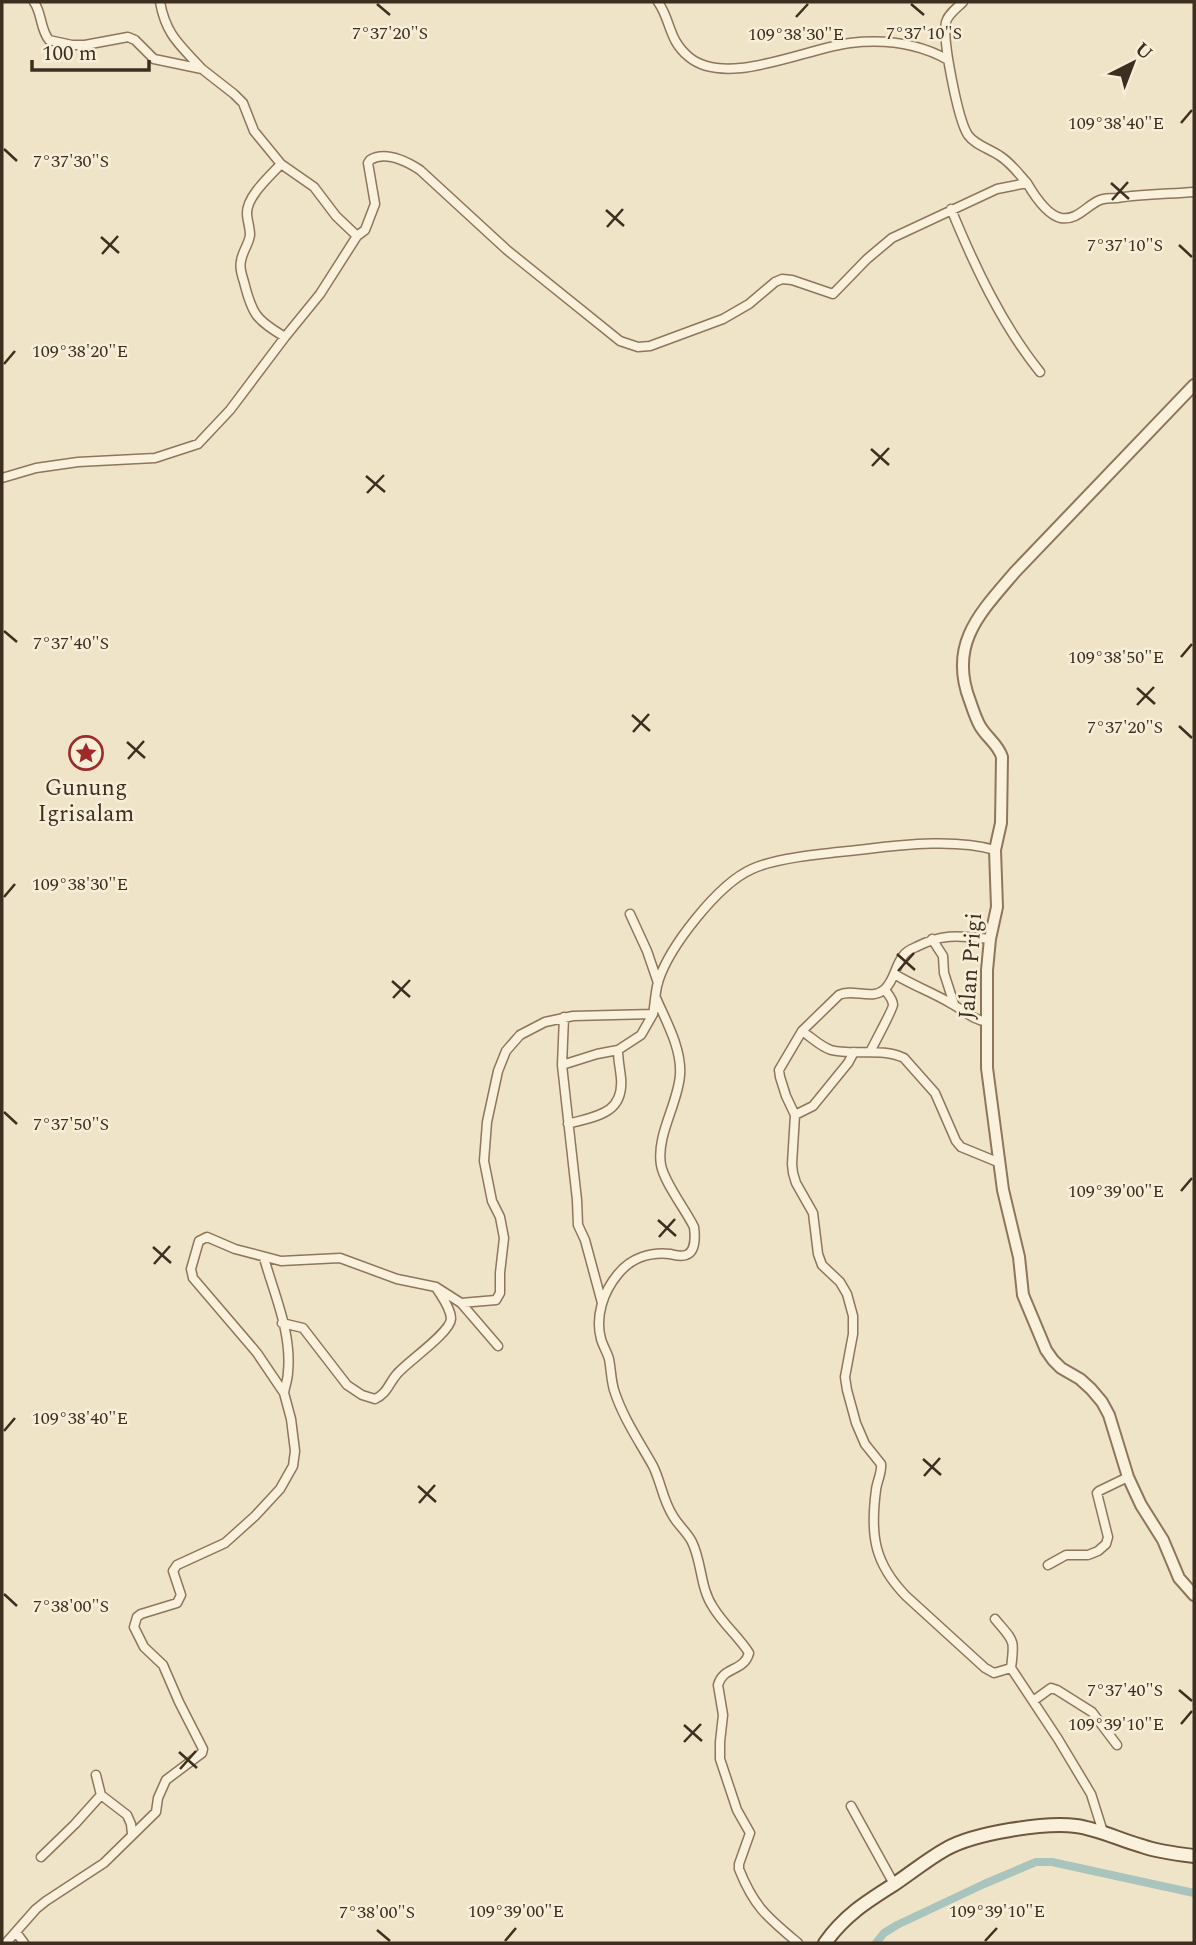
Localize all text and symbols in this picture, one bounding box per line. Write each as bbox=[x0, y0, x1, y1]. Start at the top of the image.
text: 7°37'20"S bbox=[352, 20, 428, 47]
text: 7°37'10"S bbox=[886, 20, 962, 47]
text: 109°38'30"E bbox=[748, 21, 844, 48]
scale bar bbox=[32, 28, 149, 72]
north arrow bbox=[1098, 28, 1168, 98]
text: U bbox=[1128, 35, 1159, 68]
text: 100 m bbox=[42, 38, 97, 70]
text: 109°38'40"E bbox=[1068, 110, 1164, 137]
text: 7°37'30"S bbox=[33, 148, 109, 175]
text: 7°37'10"S bbox=[1087, 232, 1163, 259]
text: 109°38'20"E bbox=[32, 338, 128, 365]
text: 7°37'40"S bbox=[33, 630, 109, 657]
text: 109°38'50"E bbox=[1068, 644, 1164, 671]
text: 7°37'20"S bbox=[1087, 714, 1163, 741]
place icon: Gunung Igrisalam bbox=[67, 734, 105, 772]
place label: Gunung Igrisalam bbox=[38, 771, 134, 832]
text: 109°38'30"E bbox=[32, 871, 128, 898]
street label: Jalan Prigi bbox=[950, 911, 992, 1021]
text: 7°37'50"S bbox=[33, 1111, 109, 1138]
text: 109°39'00"E bbox=[1068, 1178, 1164, 1205]
text: 109°38'40"E bbox=[32, 1405, 128, 1432]
text: 7°38'00"S bbox=[33, 1593, 109, 1620]
text: 7°37'40"S bbox=[1087, 1677, 1163, 1704]
text: 109°39'10"E bbox=[1068, 1711, 1164, 1738]
text: 109°39'00"E bbox=[468, 1898, 564, 1925]
text: 109°39'10"E bbox=[949, 1898, 1045, 1925]
text: 7°38'00"S bbox=[339, 1899, 415, 1926]

